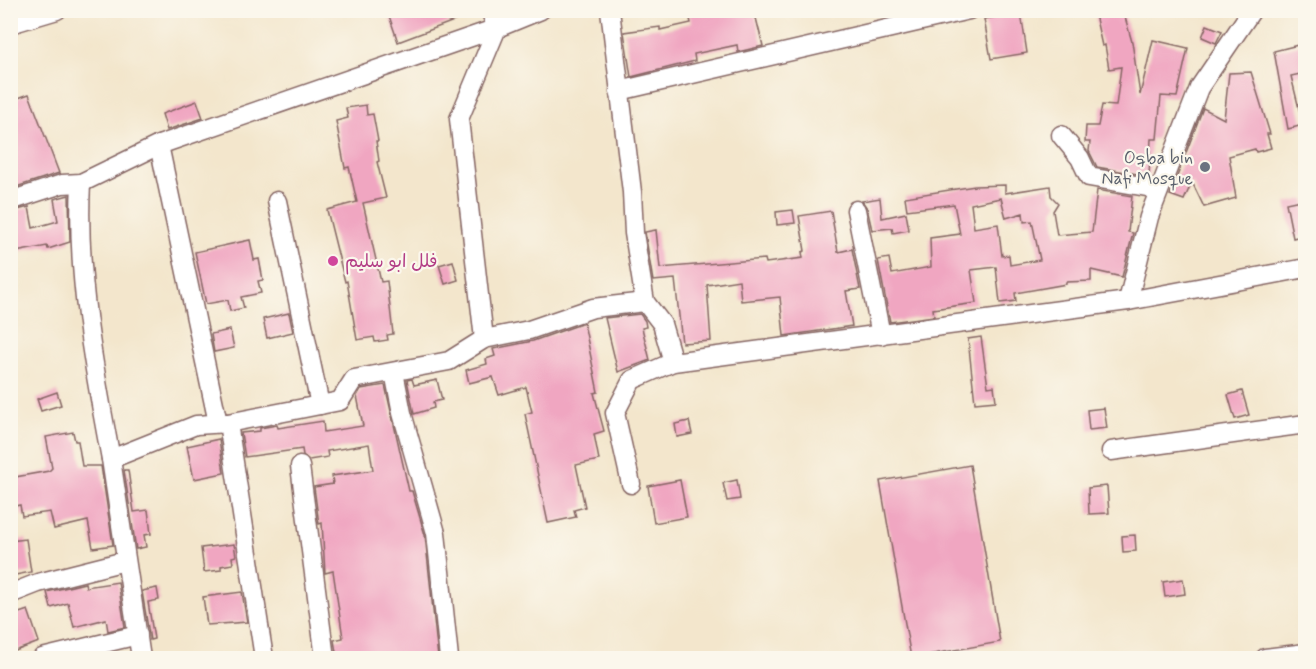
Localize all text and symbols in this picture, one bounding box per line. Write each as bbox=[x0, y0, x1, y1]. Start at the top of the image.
place label: Oqba bin Nafi Mosque bbox=[1102, 146, 1193, 191]
marker: Oqba bin Nafi Mosque bbox=[1198, 160, 1212, 174]
place label: فلل ابو سليم bbox=[345, 250, 437, 275]
marker: فلل ابو سليم bbox=[326, 254, 340, 268]

